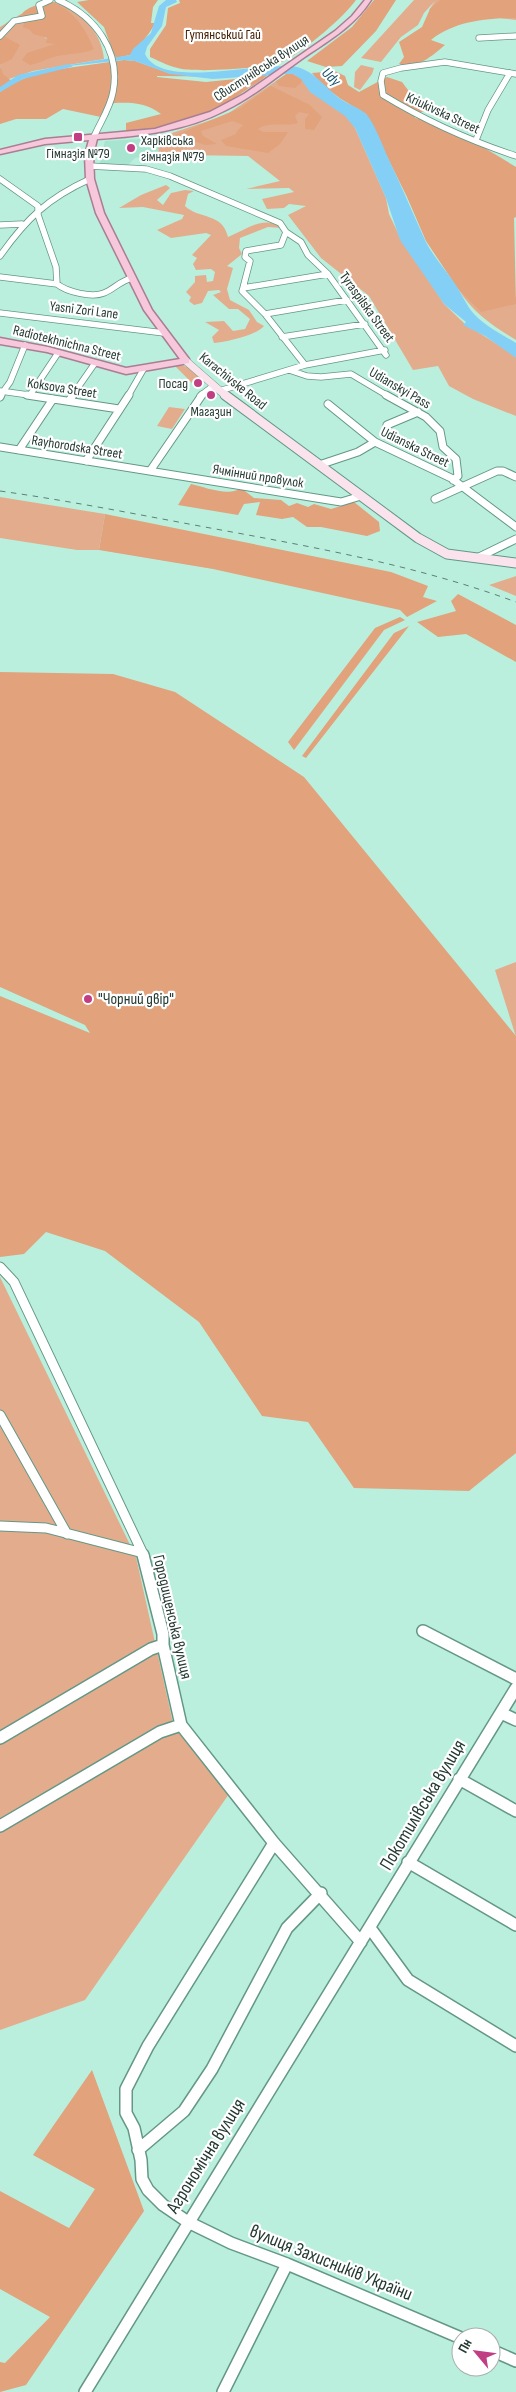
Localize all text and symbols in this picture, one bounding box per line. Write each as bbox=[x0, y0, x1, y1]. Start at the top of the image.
park label: Гутянський Гай bbox=[185, 26, 261, 43]
street label: Свистунівська вулиця bbox=[210, 31, 312, 105]
water label: Udy bbox=[318, 64, 345, 91]
street label: Kriukivska Street bbox=[403, 88, 483, 138]
marker: Гімназія №79 bbox=[72, 131, 84, 143]
place label: Харківська гімназія №79 bbox=[140, 132, 205, 165]
marker: Харківська гімназія №79 bbox=[125, 142, 137, 154]
place label: Гімназія №79 bbox=[46, 145, 110, 162]
street label: Tyraspilska Street bbox=[336, 268, 398, 346]
street label: Yasni Zori Lane bbox=[49, 297, 119, 323]
street label: Radiotekhnichna Street bbox=[11, 321, 123, 365]
street label: Karachivske Road bbox=[196, 349, 270, 413]
street label: Udianskyi Pass bbox=[366, 364, 434, 412]
street label: Koksova Street bbox=[26, 374, 98, 402]
place label: Посад bbox=[158, 375, 188, 392]
marker: Посад bbox=[192, 377, 204, 389]
marker: Магазин bbox=[205, 389, 217, 401]
place label: Магазин bbox=[190, 403, 232, 420]
street label: Udianska Street bbox=[378, 423, 452, 471]
street label: Rayhorodska Street bbox=[30, 431, 124, 463]
street label: Ячмінний провулок bbox=[211, 460, 305, 492]
place label: "Чорний двір" bbox=[98, 990, 174, 1009]
marker: "Чорний двір" bbox=[82, 993, 94, 1005]
street label: Городищенська вулиця bbox=[148, 1553, 196, 1681]
street label: Покотилівська вулиця bbox=[375, 1735, 471, 1875]
street label: Агрономічна вулиця bbox=[161, 2094, 250, 2218]
street label: вулиця Захисників України bbox=[246, 2220, 416, 2306]
north arrow bbox=[451, 2327, 501, 2377]
text: Пн bbox=[454, 2336, 476, 2356]

